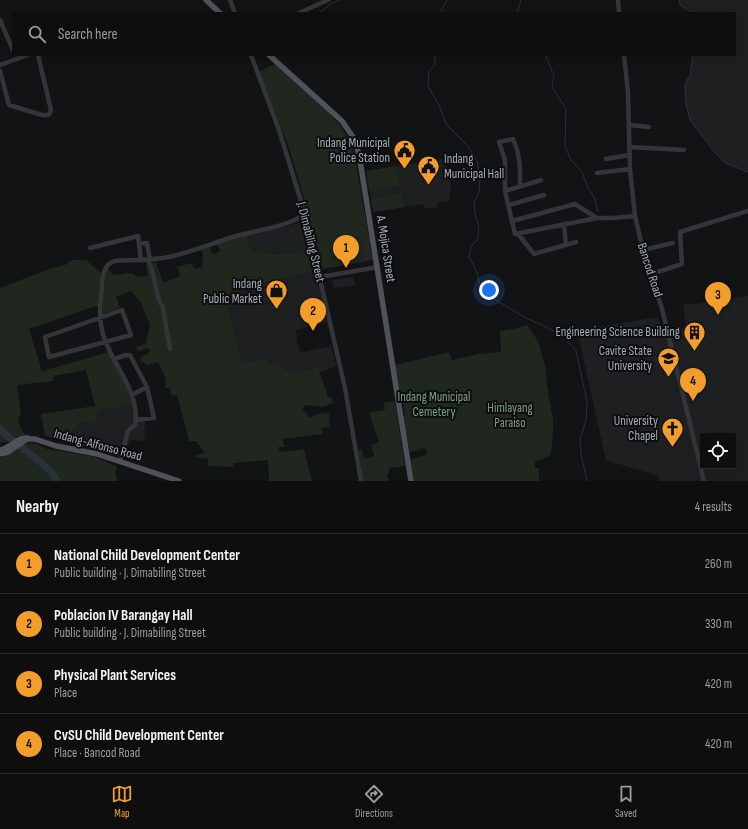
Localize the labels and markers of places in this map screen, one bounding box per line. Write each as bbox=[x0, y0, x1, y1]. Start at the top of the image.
place label: Indang Municipal Police Station bbox=[317, 135, 390, 166]
public building icon: Indang Municipal Police Station bbox=[392, 137, 418, 170]
place label: Indang Municipal Hall bbox=[444, 151, 504, 182]
public building icon: Indang Municipal Hall bbox=[416, 153, 442, 186]
pin: 1 bbox=[333, 235, 359, 268]
place label: Indang Public Market bbox=[203, 276, 262, 307]
shop icon: Indang Public Market bbox=[264, 278, 290, 311]
pin: 3 bbox=[705, 282, 731, 315]
pin: 2 bbox=[300, 298, 326, 331]
building icon: Engineering Science Building bbox=[682, 319, 708, 352]
place label: Engineering Science Building bbox=[555, 324, 680, 340]
place label: Cavite State University bbox=[599, 343, 652, 374]
school or university icon: Cavite State University bbox=[655, 345, 681, 378]
pin: 4 bbox=[680, 368, 706, 401]
place label: University Chapel bbox=[614, 413, 658, 444]
church icon: University Chapel bbox=[660, 415, 686, 448]

